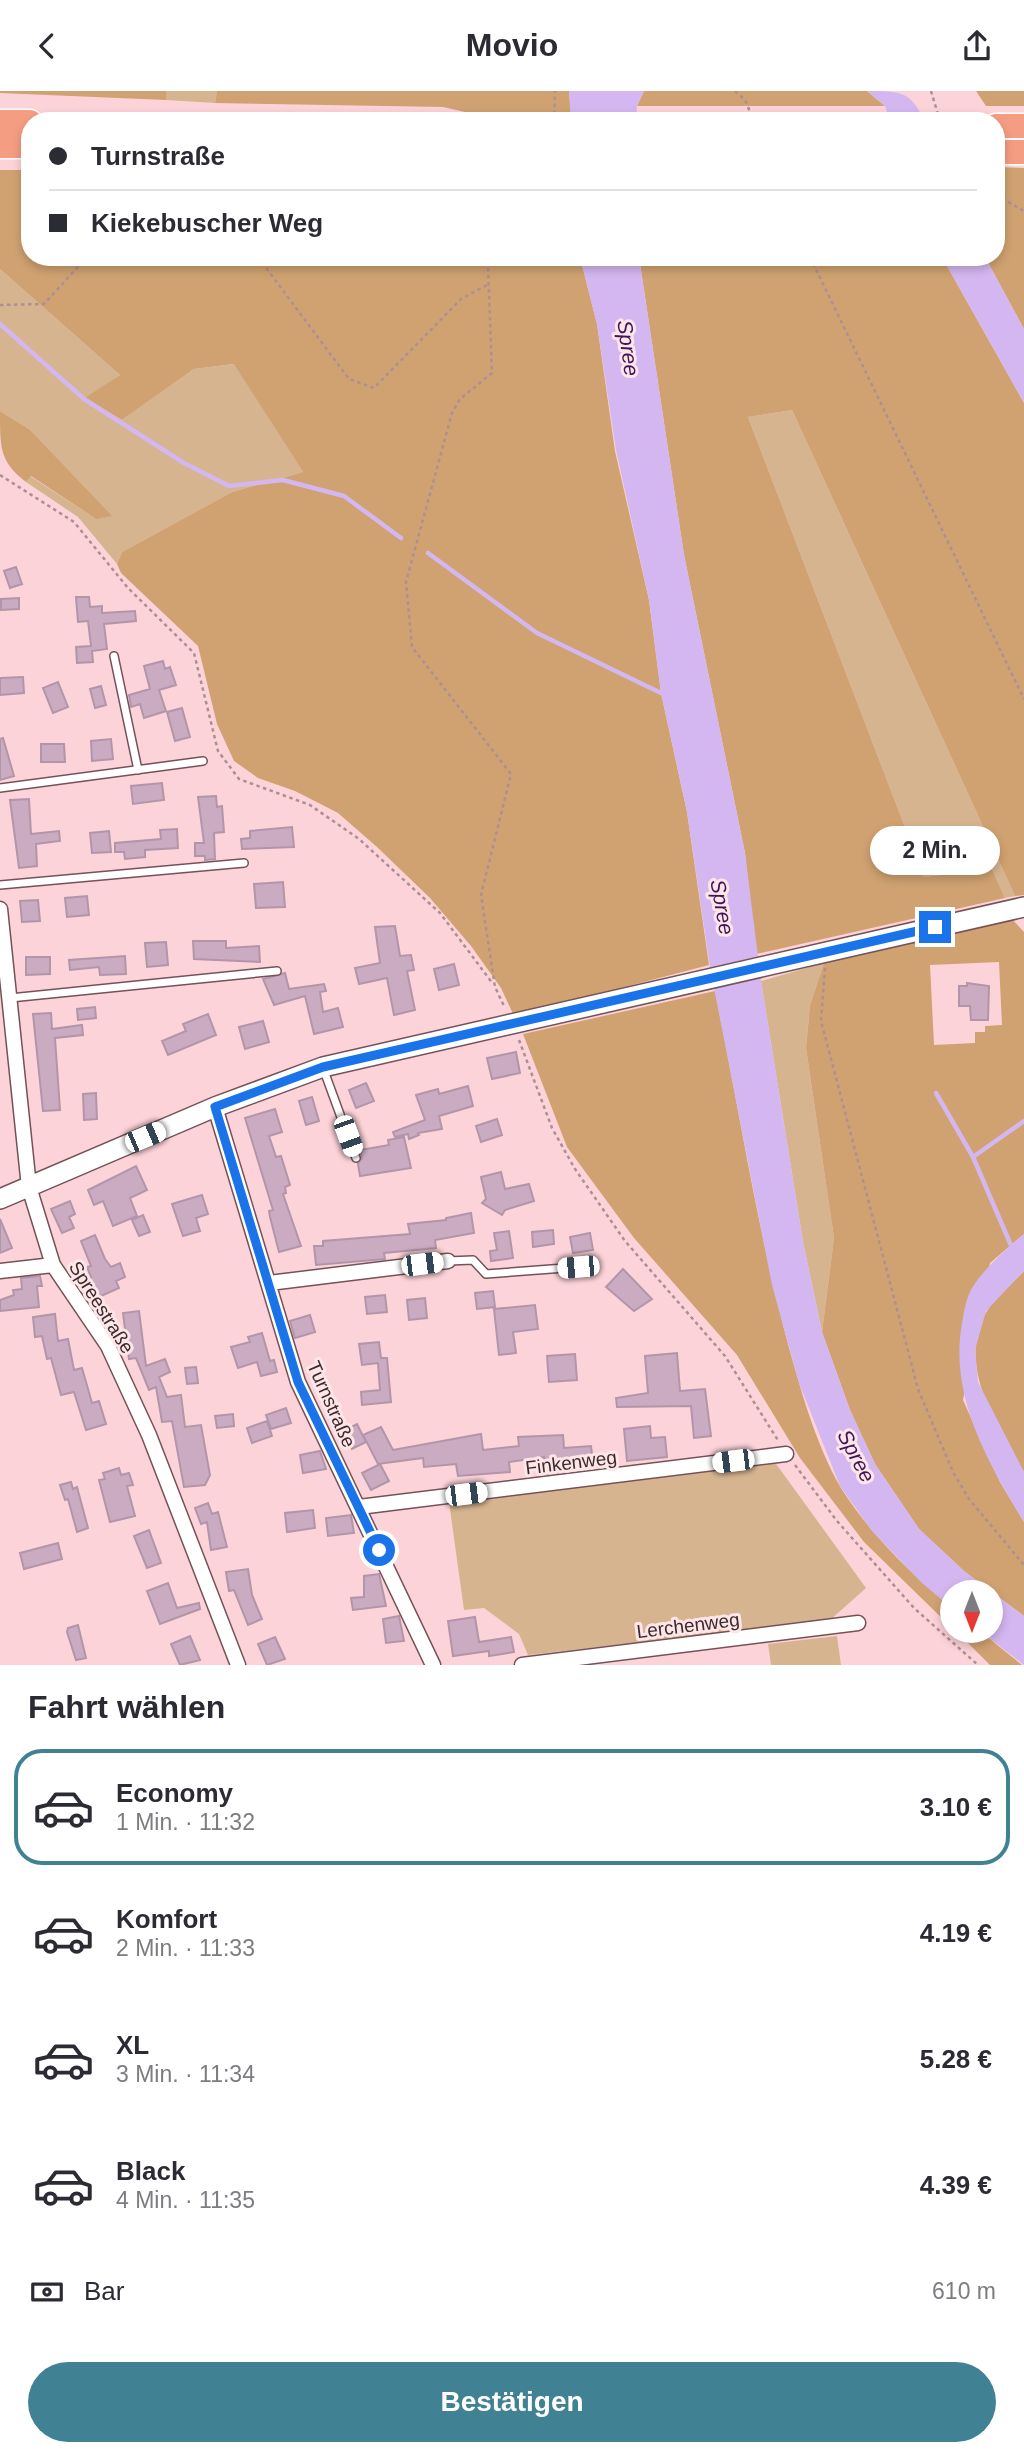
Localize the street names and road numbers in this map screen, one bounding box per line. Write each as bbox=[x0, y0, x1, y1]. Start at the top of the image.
street label: Spreestraße bbox=[65, 1257, 138, 1357]
street label: Turnstraße bbox=[303, 1358, 360, 1451]
street label: Finkenweg bbox=[524, 1446, 618, 1479]
street label: Lerchenweg bbox=[635, 1609, 741, 1642]

